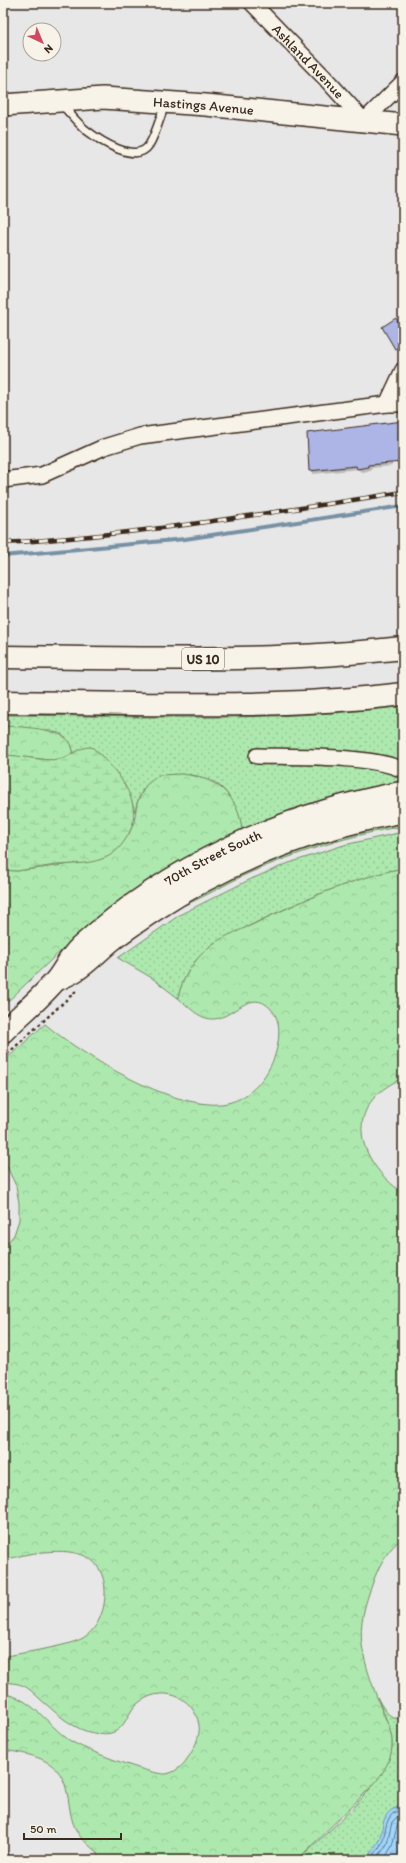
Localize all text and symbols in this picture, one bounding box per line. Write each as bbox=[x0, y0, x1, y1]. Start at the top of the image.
street label: Ashland Avenue bbox=[269, 20, 348, 102]
north arrow bbox=[22, 22, 62, 62]
text: N bbox=[41, 42, 56, 56]
street label: Hastings Avenue bbox=[153, 93, 255, 118]
road number: US 10 bbox=[182, 648, 224, 670]
street label: 70th Street South bbox=[161, 826, 264, 890]
scale bar bbox=[24, 1815, 121, 1841]
text: 50 m bbox=[30, 1822, 56, 1836]

